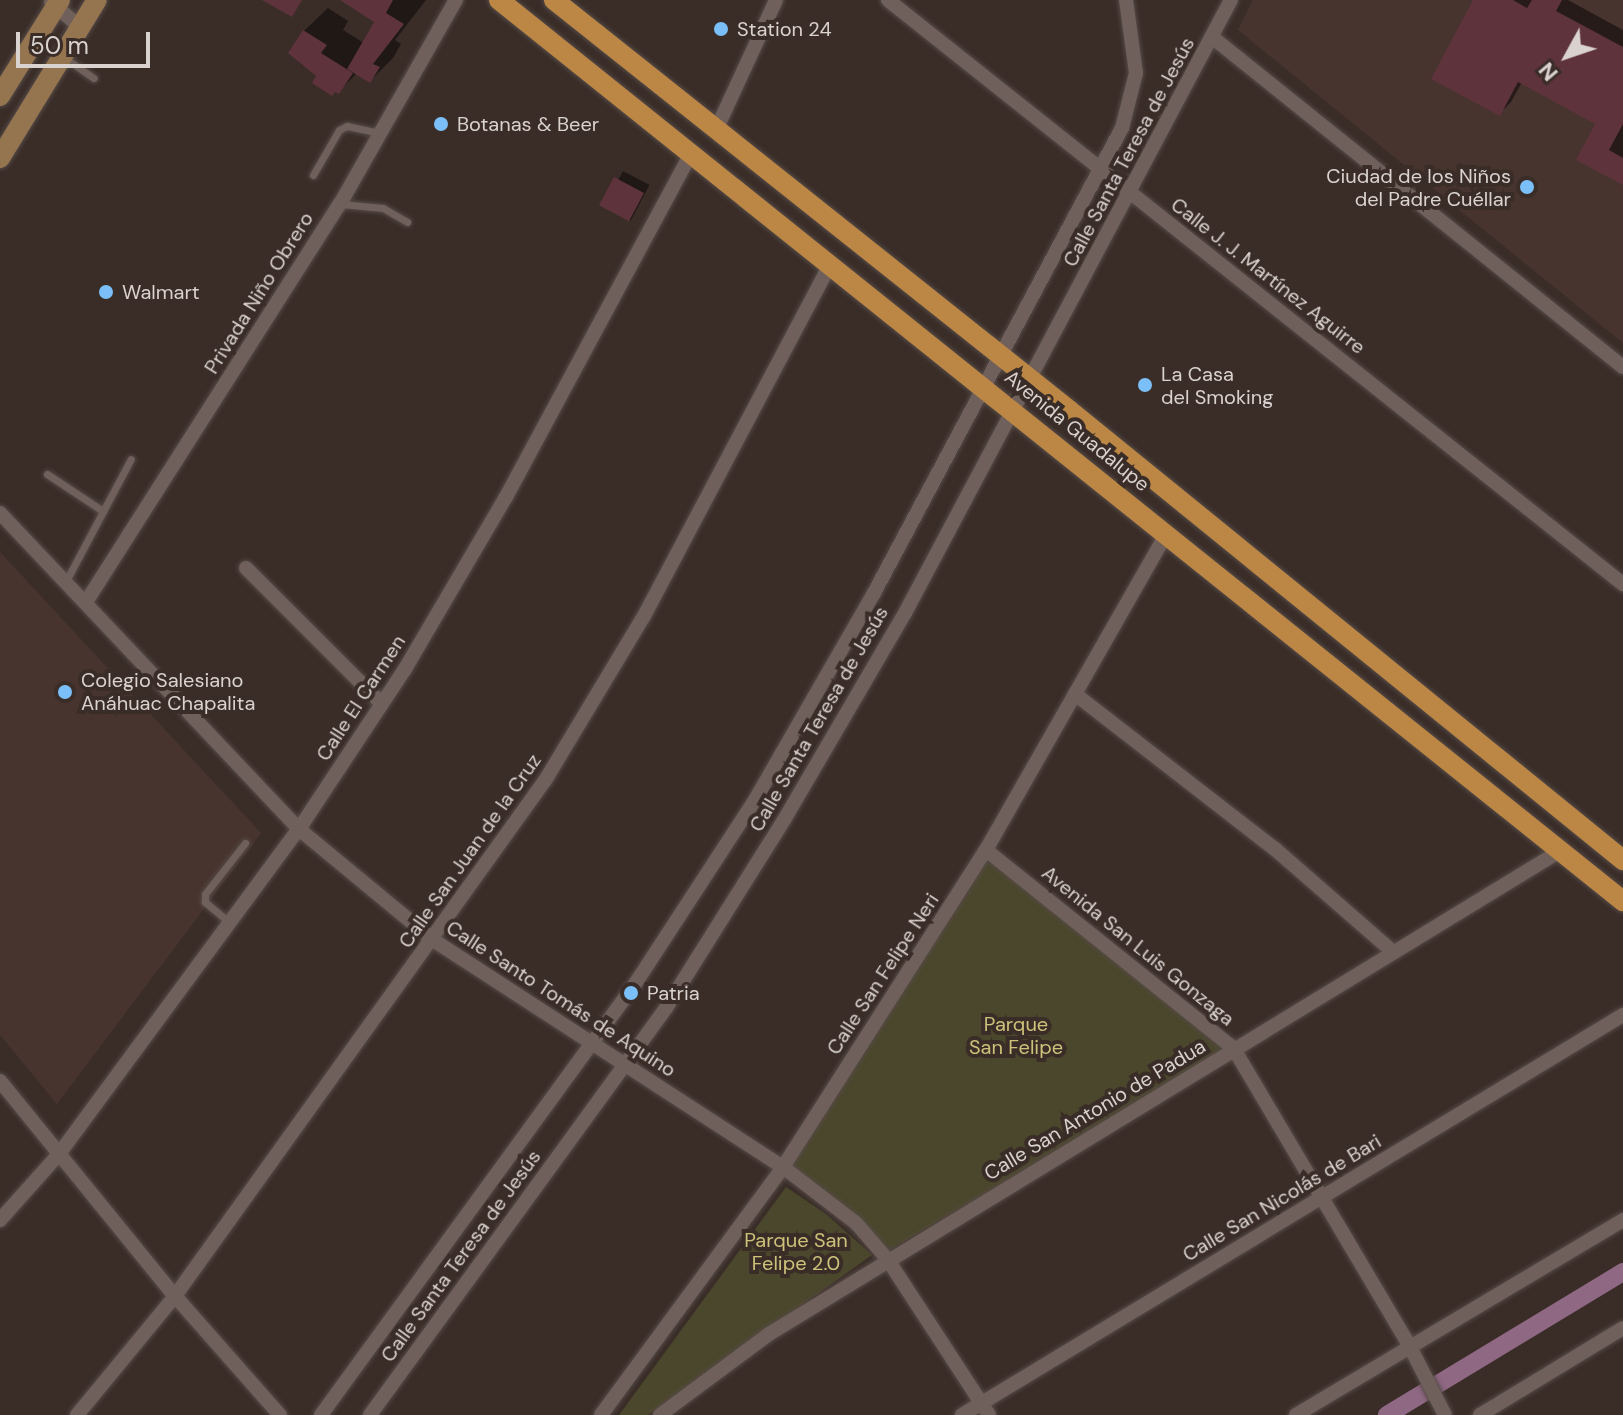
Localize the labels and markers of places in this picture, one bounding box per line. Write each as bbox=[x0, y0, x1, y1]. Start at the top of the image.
place label: Station 24 bbox=[737, 17, 832, 41]
marker: Station 24 bbox=[712, 20, 730, 38]
place label: Botanas & Beer bbox=[457, 112, 599, 136]
marker: Botanas & Beer bbox=[432, 115, 450, 133]
place label: Ciudad de los Niños del Padre Cuéllar bbox=[1326, 164, 1511, 211]
marker: Ciudad de los Niños del Padre Cuéllar bbox=[1518, 178, 1536, 196]
place label: Walmart bbox=[122, 280, 200, 304]
marker: Walmart bbox=[97, 283, 115, 301]
place label: La Casa del Smoking bbox=[1161, 362, 1273, 409]
marker: La Casa del Smoking bbox=[1136, 376, 1154, 394]
place label: Colegio Salesiano Anáhuac Chapalita bbox=[81, 668, 255, 715]
marker: Colegio Salesiano Anáhuac Chapalita bbox=[56, 683, 74, 701]
place label: Patria bbox=[647, 981, 700, 1005]
marker: Patria bbox=[622, 984, 640, 1002]

